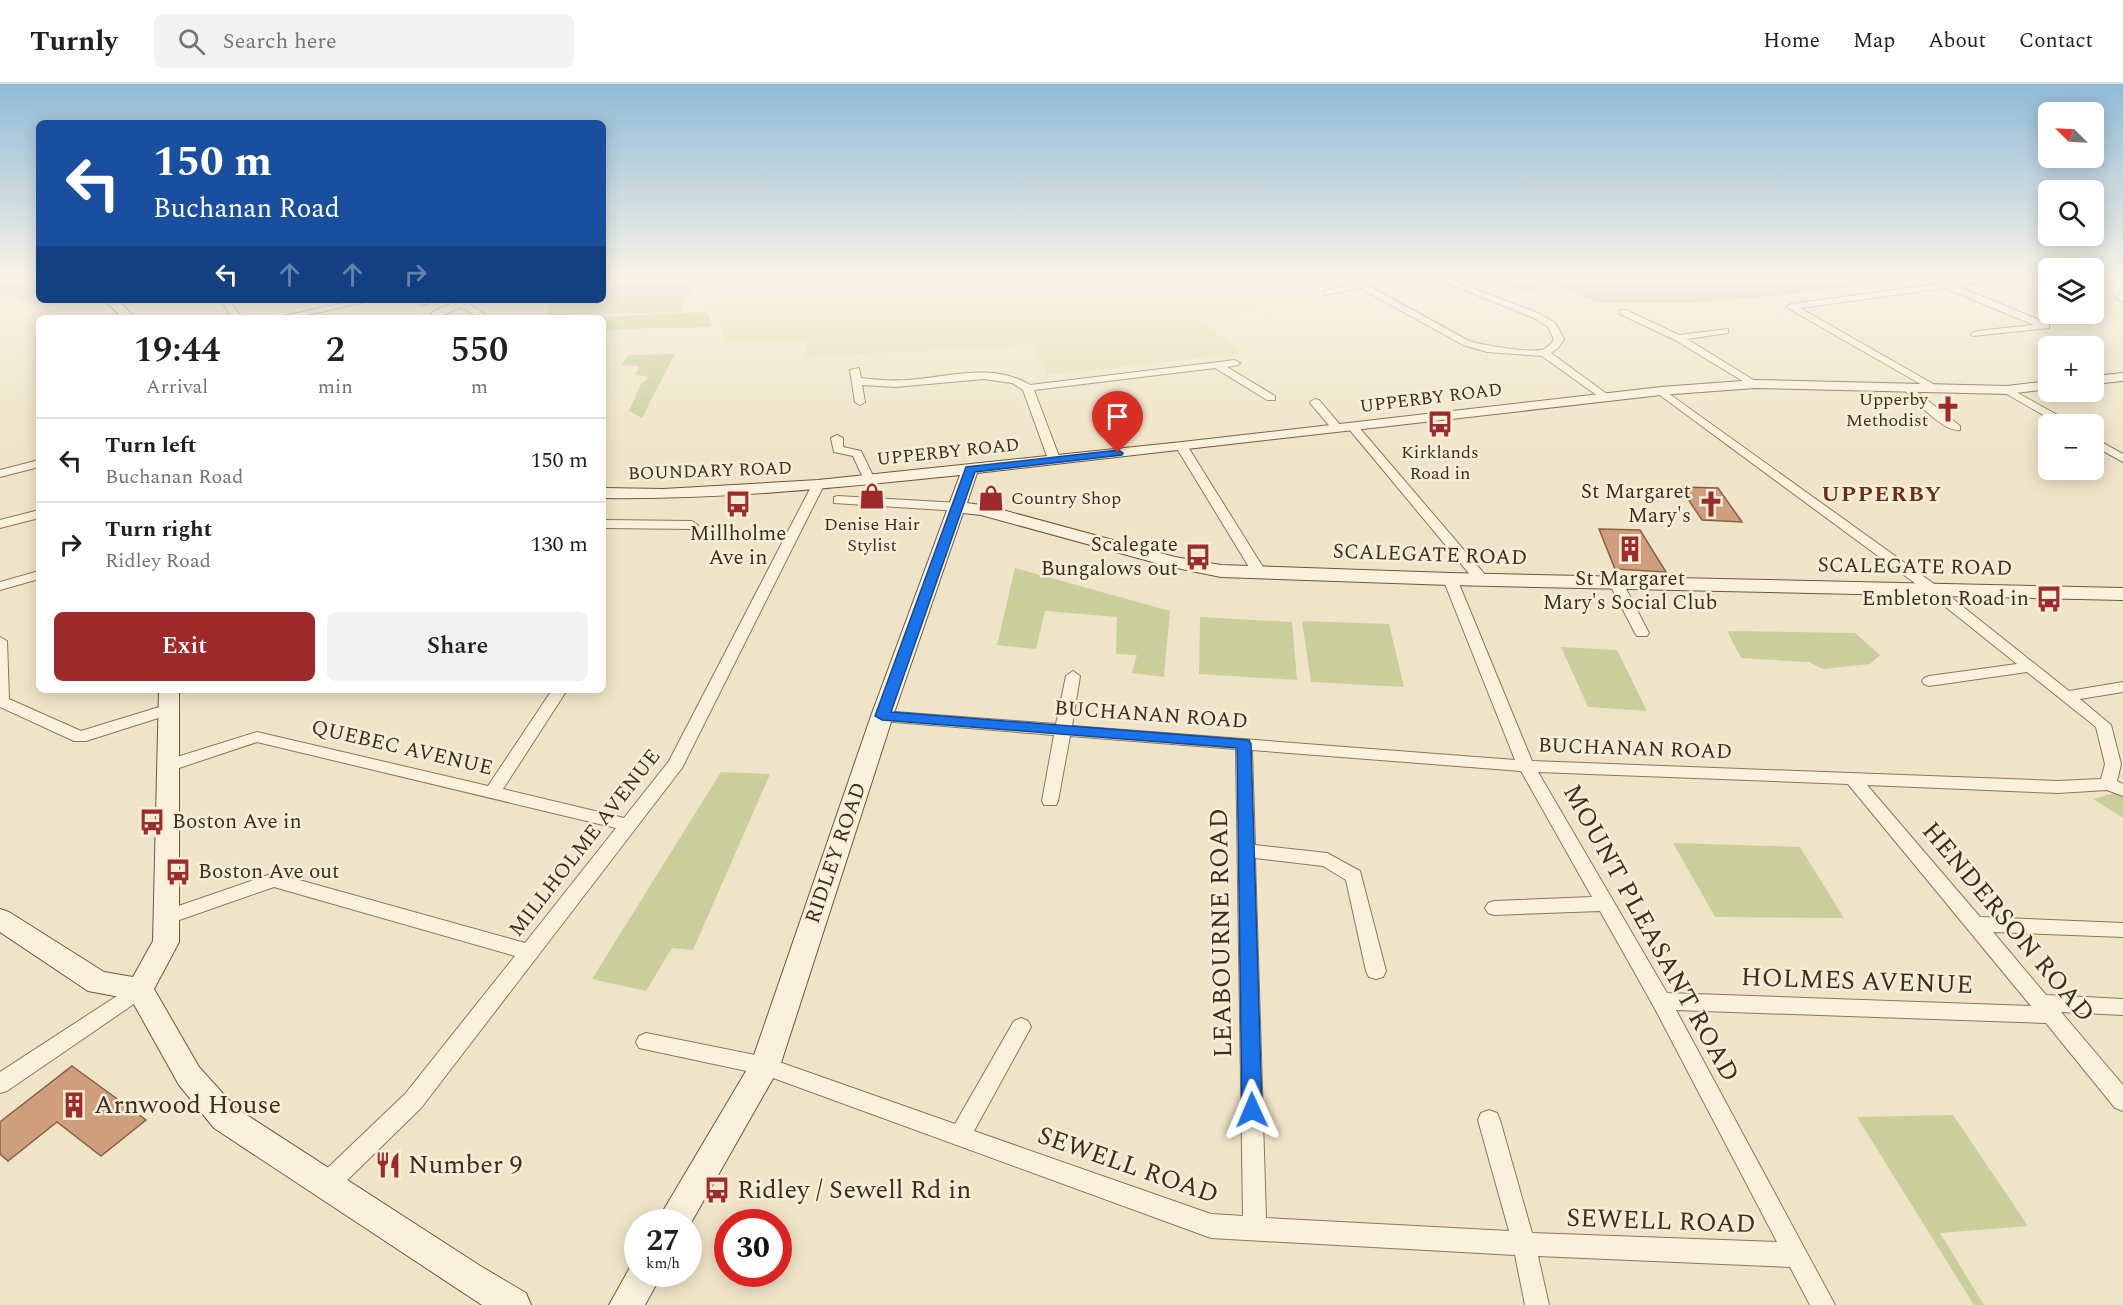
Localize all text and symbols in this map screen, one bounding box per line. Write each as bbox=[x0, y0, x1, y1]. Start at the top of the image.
search box bbox=[154, 14, 574, 68]
text: Turnly bbox=[30, 20, 118, 63]
icon: search bbox=[175, 25, 208, 58]
text: Search here bbox=[223, 25, 337, 58]
text: Home bbox=[1763, 25, 1820, 57]
text: Map bbox=[1853, 25, 1895, 57]
text: About bbox=[1928, 25, 1986, 57]
text: Contact bbox=[2019, 25, 2093, 57]
north arrow bbox=[2038, 102, 2104, 168]
map controls bbox=[2038, 102, 2104, 480]
text: 150 m bbox=[153, 131, 272, 194]
icon: left bbox=[54, 144, 132, 222]
button: search bbox=[2038, 180, 2104, 246]
text: Buchanan Road bbox=[153, 188, 340, 230]
icon: left bbox=[210, 258, 243, 291]
icon: ahead bbox=[273, 258, 306, 291]
icon: ahead bbox=[336, 258, 369, 291]
icon: right bbox=[399, 258, 432, 291]
button: layers bbox=[2038, 258, 2104, 324]
text: 19:44 bbox=[134, 323, 220, 378]
text: 2 bbox=[326, 323, 345, 378]
text: 550 bbox=[450, 323, 508, 378]
button: + bbox=[2038, 336, 2104, 402]
text: Arrival bbox=[146, 372, 208, 402]
text: min bbox=[318, 372, 353, 402]
text: m bbox=[471, 372, 488, 402]
street label: UPPERBY ROAD bbox=[1358, 376, 1504, 420]
place label: Upperby Methodist bbox=[1846, 386, 1929, 434]
pin bbox=[1092, 391, 1143, 453]
church icon: Upperby Methodist bbox=[1933, 394, 1963, 424]
icon: arrive bbox=[1101, 400, 1134, 433]
bus stop icon: Kirklands Road in bbox=[1425, 409, 1455, 439]
button: − bbox=[2038, 414, 2104, 480]
text: Turn left bbox=[105, 429, 197, 462]
street label: UPPERBY ROAD bbox=[875, 431, 1021, 473]
place label: Kirklands Road in bbox=[1401, 439, 1479, 487]
icon: left bbox=[54, 444, 87, 477]
text: 150 m bbox=[531, 444, 588, 477]
street label: BOUNDARY ROAD bbox=[628, 455, 792, 487]
text: Buchanan Road bbox=[105, 462, 243, 492]
place label: St Margaret Mary's bbox=[1581, 476, 1691, 532]
district label: UPPERBY bbox=[1821, 478, 1943, 511]
shop icon: Denise Hair Stylist bbox=[857, 481, 887, 511]
shop icon: Country Shop bbox=[976, 483, 1006, 513]
place label: Country Shop bbox=[1011, 485, 1121, 512]
bus stop icon: Millholme Ave in bbox=[723, 489, 753, 519]
church icon: St Margaret Mary's bbox=[1696, 489, 1726, 519]
place label: Denise Hair Stylist bbox=[824, 511, 920, 559]
text: Turn right bbox=[105, 513, 212, 546]
place label: Millholme Ave in bbox=[689, 518, 787, 574]
icon: right bbox=[54, 528, 87, 561]
text: 130 m bbox=[531, 528, 588, 561]
place label: Scalegate Bungalows out bbox=[1041, 529, 1178, 585]
building icon: St Margaret Mary's Social Club bbox=[1615, 534, 1645, 564]
street label: SCALEGATE ROAD bbox=[1332, 536, 1528, 574]
bus stop icon: Scalegate Bungalows out bbox=[1183, 542, 1213, 572]
text: Ridley Road bbox=[105, 546, 211, 576]
street label: SCALEGATE ROAD bbox=[1817, 549, 2013, 585]
place label: St Margaret Mary's Social Club bbox=[1543, 563, 1717, 619]
place label: Embleton Road in bbox=[1862, 583, 2029, 615]
bus stop icon: Embleton Road in bbox=[2034, 584, 2064, 614]
button: Exit bbox=[54, 612, 315, 681]
button: Share bbox=[327, 612, 588, 681]
street label: BUCHANAN ROAD bbox=[1053, 692, 1249, 738]
street label: QUEBEC AVENUE bbox=[308, 712, 496, 784]
street label: BUCHANAN ROAD bbox=[1537, 730, 1733, 768]
street label: MILLHOLME AVENUE bbox=[501, 742, 669, 944]
street label: MOUNT PLEASANT ROAD bbox=[1552, 777, 1750, 1089]
street label: RIDLEY ROAD bbox=[797, 778, 875, 928]
place label: Boston Ave in bbox=[172, 806, 302, 838]
bus stop icon: Boston Ave in bbox=[137, 807, 167, 837]
street label: LEABOURNE ROAD bbox=[1199, 808, 1243, 1058]
street label: HENDERSON ROAD bbox=[1912, 813, 2104, 1031]
place label: Boston Ave out bbox=[198, 856, 339, 888]
bus stop icon: Boston Ave out bbox=[163, 857, 193, 887]
street label: HOLMES AVENUE bbox=[1740, 957, 1974, 1005]
position arrow bbox=[1220, 1078, 1284, 1142]
place label: Arnwood House bbox=[94, 1085, 281, 1125]
building icon: Arnwood House bbox=[59, 1090, 89, 1120]
street label: SEWELL ROAD bbox=[1032, 1115, 1224, 1215]
place label: Number 9 bbox=[408, 1145, 523, 1185]
restaurant icon: Number 9 bbox=[373, 1150, 403, 1180]
place label: Ridley / Sewell Rd in bbox=[737, 1170, 971, 1210]
bus stop icon: Ridley / Sewell Rd in bbox=[702, 1175, 732, 1205]
street label: SEWELL ROAD bbox=[1566, 1198, 1756, 1244]
speed limit sign: 30 bbox=[714, 1209, 792, 1287]
text: 27 bbox=[646, 1218, 680, 1264]
text: km/h bbox=[646, 1252, 680, 1275]

